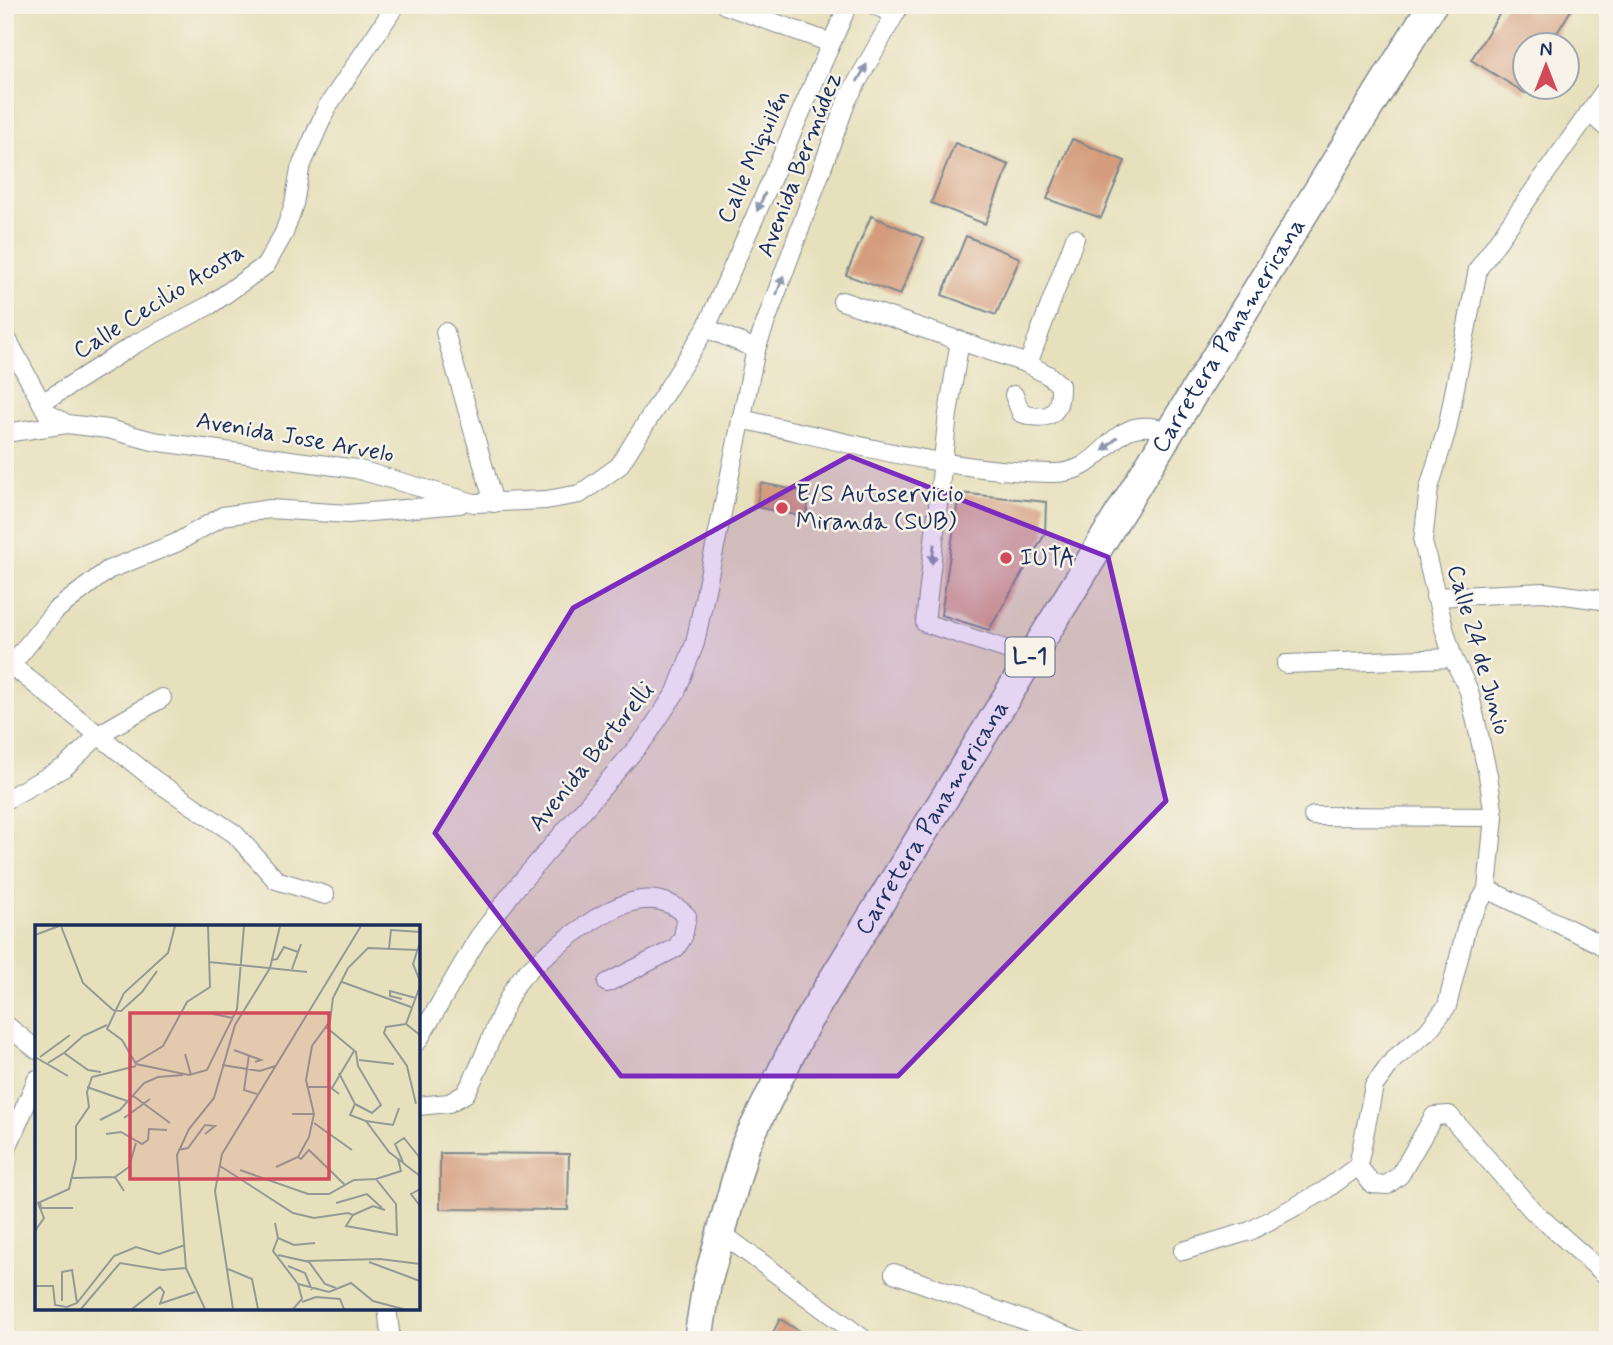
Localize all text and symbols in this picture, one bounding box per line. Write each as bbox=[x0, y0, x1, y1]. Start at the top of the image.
north arrow bbox=[1512, 32, 1582, 102]
text: N bbox=[1540, 38, 1552, 63]
one-way arrow bbox=[856, 63, 868, 83]
street label: Avenida Bermúdez bbox=[750, 68, 850, 262]
street label: Calle Miquilén bbox=[711, 85, 797, 229]
one-way arrow bbox=[755, 192, 766, 213]
street label: Carretera Panamericana bbox=[1145, 213, 1313, 459]
street label: Calle Cecilio Acosta bbox=[68, 237, 250, 367]
one-way arrow bbox=[775, 274, 786, 295]
street label: Avenida Jose Arvelo bbox=[194, 405, 396, 471]
one-way arrow bbox=[1101, 436, 1119, 452]
place label: E/S Autoservicio Miranda (SUB) bbox=[796, 479, 964, 538]
marker: E/S Autoservicio Miranda (SUB) bbox=[774, 500, 790, 516]
place label: IUTA bbox=[1020, 543, 1075, 574]
one-way arrow bbox=[927, 544, 938, 566]
marker: IUTA bbox=[998, 550, 1014, 566]
street label: Calle 24 de Junio bbox=[1439, 561, 1517, 739]
road number: L-1 bbox=[1006, 638, 1054, 677]
street label: Avenida Bertorelli bbox=[522, 676, 662, 838]
street label: Carretera Panamericana bbox=[848, 695, 1016, 941]
inset map bbox=[35, 925, 420, 1310]

